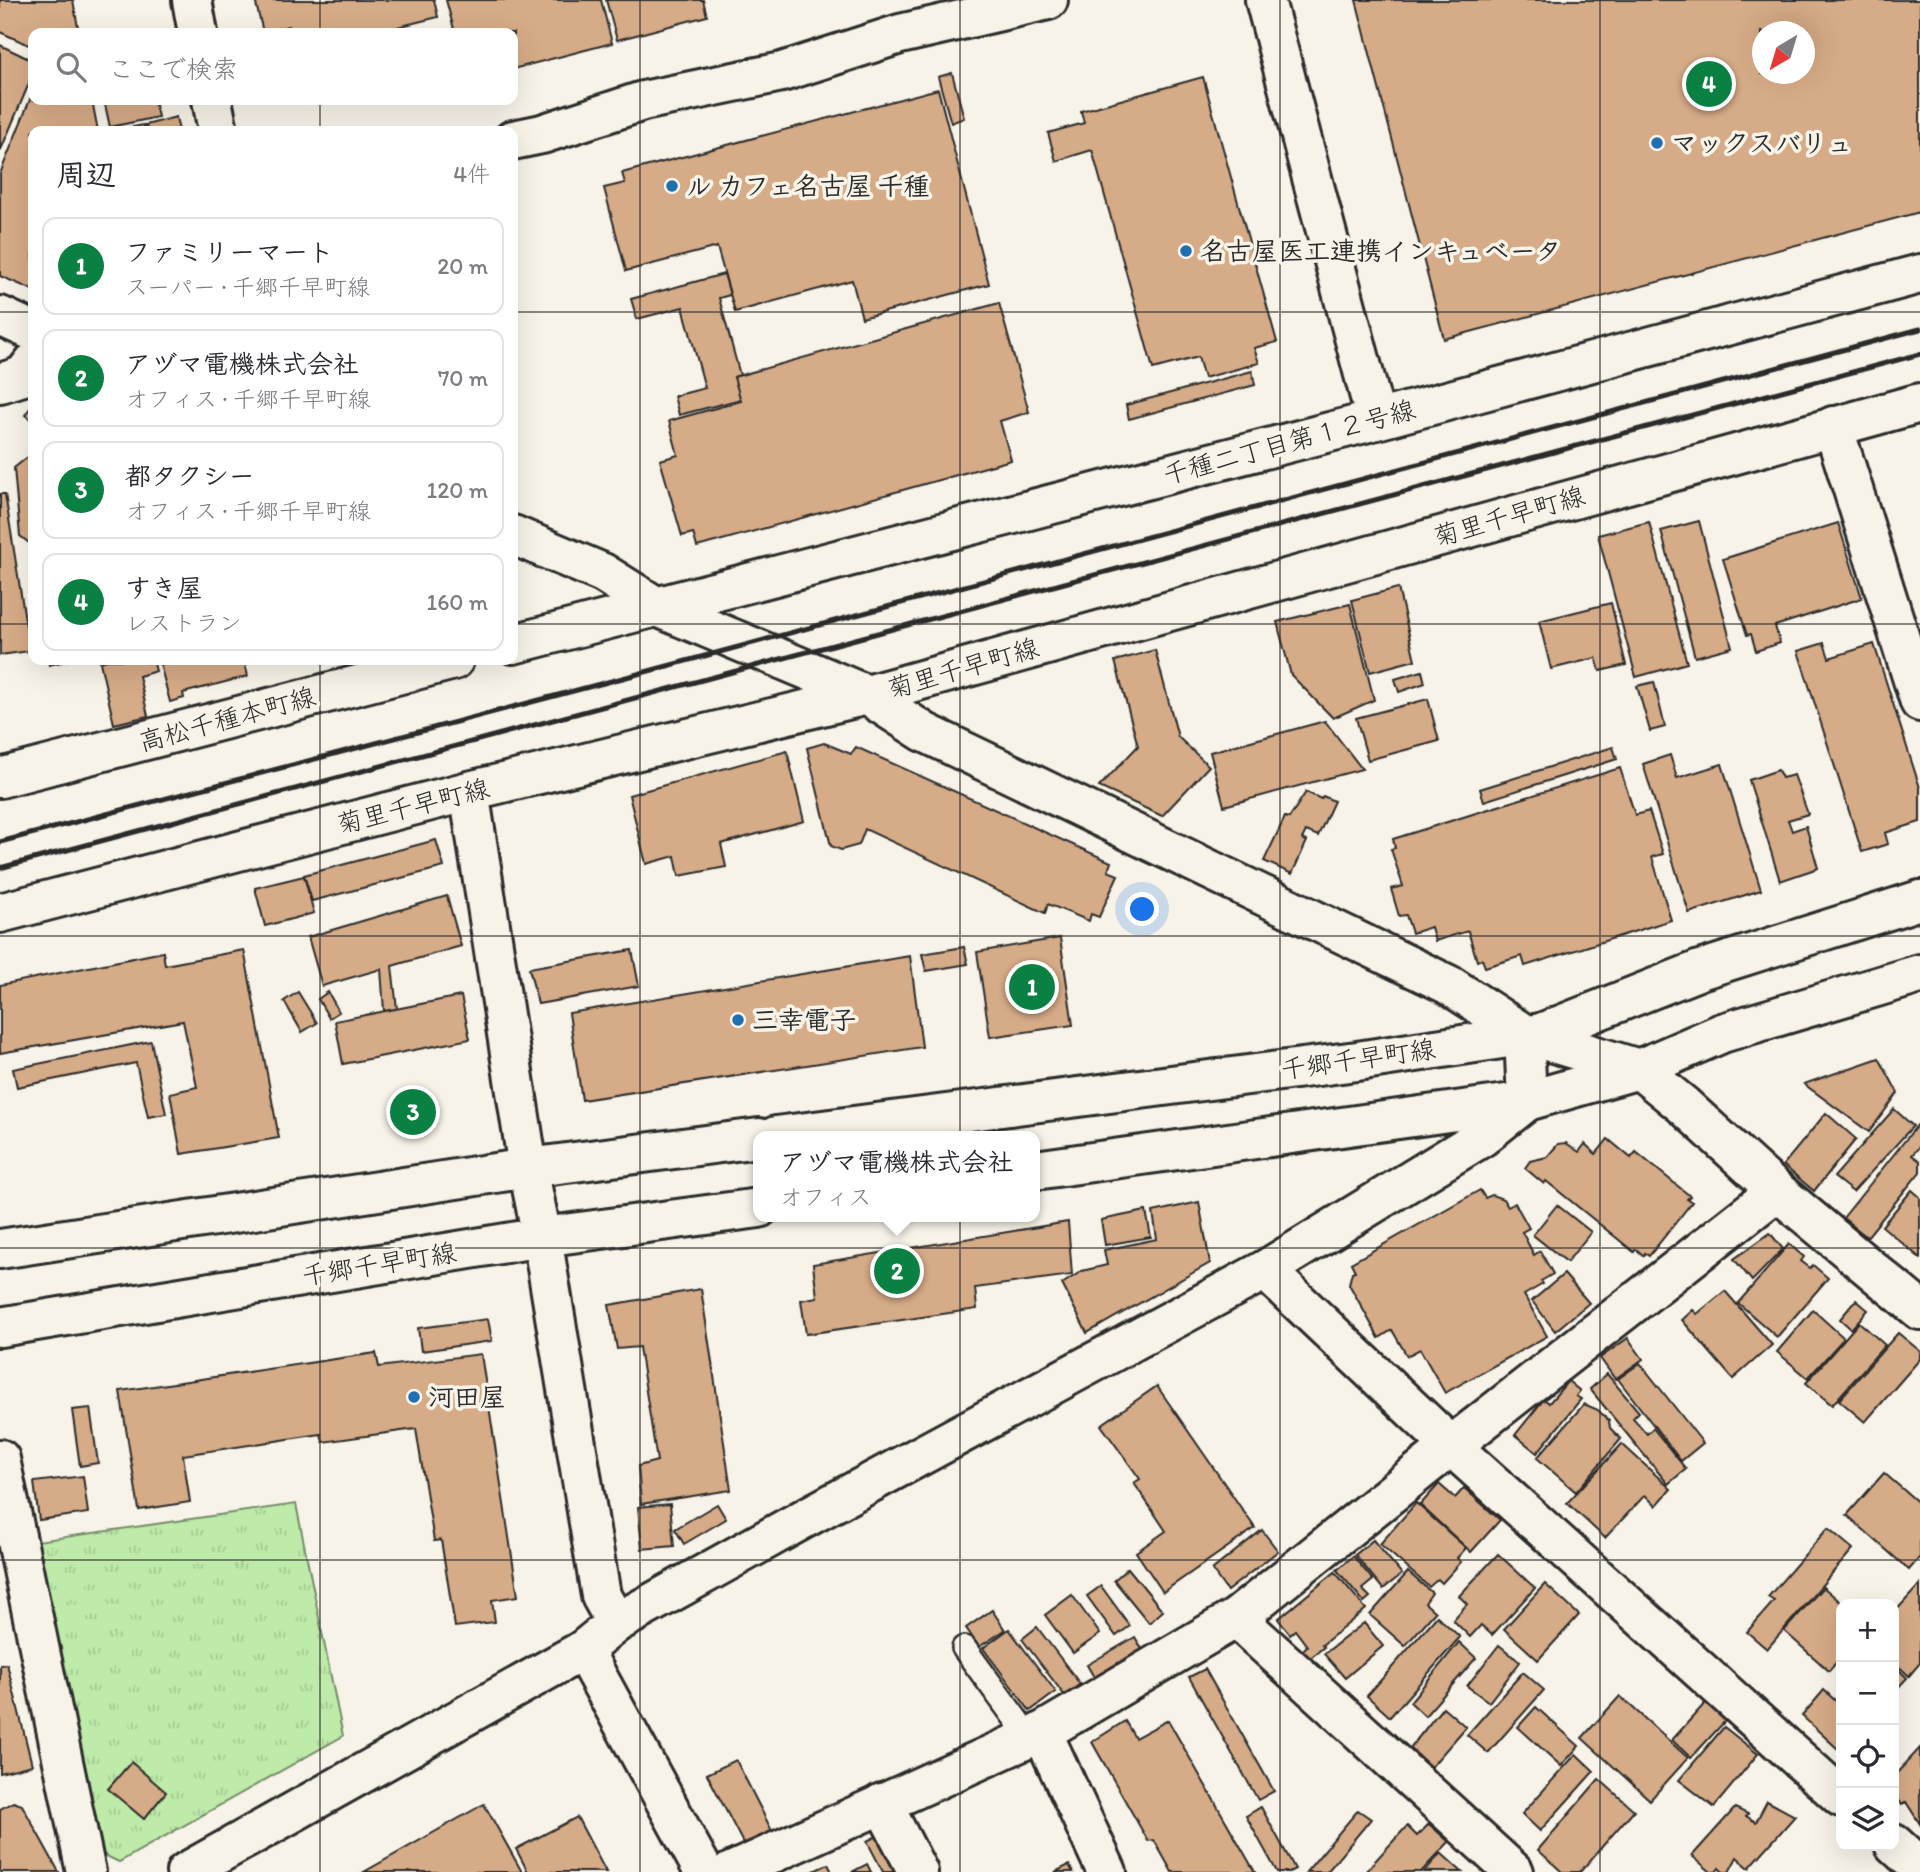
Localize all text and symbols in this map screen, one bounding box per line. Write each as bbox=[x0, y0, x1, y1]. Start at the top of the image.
north arrow bbox=[1752, 21, 1815, 84]
search box bbox=[28, 28, 518, 105]
icon: search bbox=[52, 48, 90, 86]
text: ここで検索 bbox=[108, 53, 238, 85]
pin: 4 bbox=[1686, 58, 1732, 110]
place label: マックスバリュ bbox=[1671, 127, 1853, 159]
marker: マックスバリュ bbox=[1649, 135, 1665, 151]
text: 周辺 bbox=[56, 156, 116, 193]
text: 4件 bbox=[453, 160, 490, 188]
place label: ル カフェ名古屋 千種 bbox=[686, 170, 930, 202]
marker: ル カフェ名古屋 千種 bbox=[664, 178, 680, 194]
place label: 名古屋医工連携インキュベータ bbox=[1200, 235, 1561, 267]
text: ファミリーマート bbox=[125, 236, 334, 268]
marker: 名古屋医工連携インキュベータ bbox=[1178, 243, 1194, 259]
text: 1 bbox=[76, 252, 86, 280]
text: 20 m bbox=[437, 252, 488, 280]
text: スーパー · 千郷千早町線 bbox=[125, 273, 370, 301]
text: アヅマ電機株式会社 bbox=[125, 348, 359, 380]
text: 2 bbox=[75, 364, 87, 392]
text: 70 m bbox=[438, 364, 488, 392]
text: オフィス · 千郷千早町線 bbox=[125, 385, 371, 413]
street label: 千種二丁目第１２号線 bbox=[1159, 393, 1419, 491]
text: 都タクシー bbox=[125, 460, 254, 492]
text: 3 bbox=[75, 476, 87, 504]
text: 120 m bbox=[427, 476, 488, 504]
street label: 菊里千早町線 bbox=[1430, 479, 1588, 553]
text: オフィス · 千郷千早町線 bbox=[125, 497, 371, 525]
text: すき屋 bbox=[125, 572, 203, 604]
text: 4 bbox=[74, 588, 88, 616]
text: 160 m bbox=[426, 588, 488, 616]
text: レストラン bbox=[125, 609, 242, 637]
street label: 菊里千早町線 bbox=[884, 631, 1042, 705]
street label: 高松千種本町線 bbox=[135, 680, 319, 758]
street label: 菊里千早町線 bbox=[333, 772, 493, 840]
your location bbox=[1125, 892, 1159, 926]
pin: 1 bbox=[1009, 961, 1055, 1013]
place label: 三幸電子 bbox=[752, 1004, 856, 1036]
marker: 三幸電子 bbox=[730, 1012, 746, 1028]
street label: 千郷千早町線 bbox=[1279, 1032, 1437, 1086]
pin: 3 bbox=[390, 1086, 436, 1138]
popup bbox=[753, 1131, 1040, 1222]
text: アヅマ電機株式会社 bbox=[779, 1146, 1014, 1178]
text: オフィス bbox=[779, 1183, 871, 1211]
street label: 千郷千早町線 bbox=[299, 1236, 459, 1292]
pin: 2 bbox=[874, 1245, 920, 1297]
place label: 河田屋 bbox=[428, 1381, 506, 1413]
marker: 河田屋 bbox=[406, 1389, 422, 1405]
map controls bbox=[1836, 1599, 1899, 1851]
button: + bbox=[1836, 1599, 1899, 1662]
button: − bbox=[1836, 1662, 1899, 1725]
button: locate bbox=[1836, 1725, 1899, 1788]
button: layers bbox=[1836, 1788, 1899, 1851]

